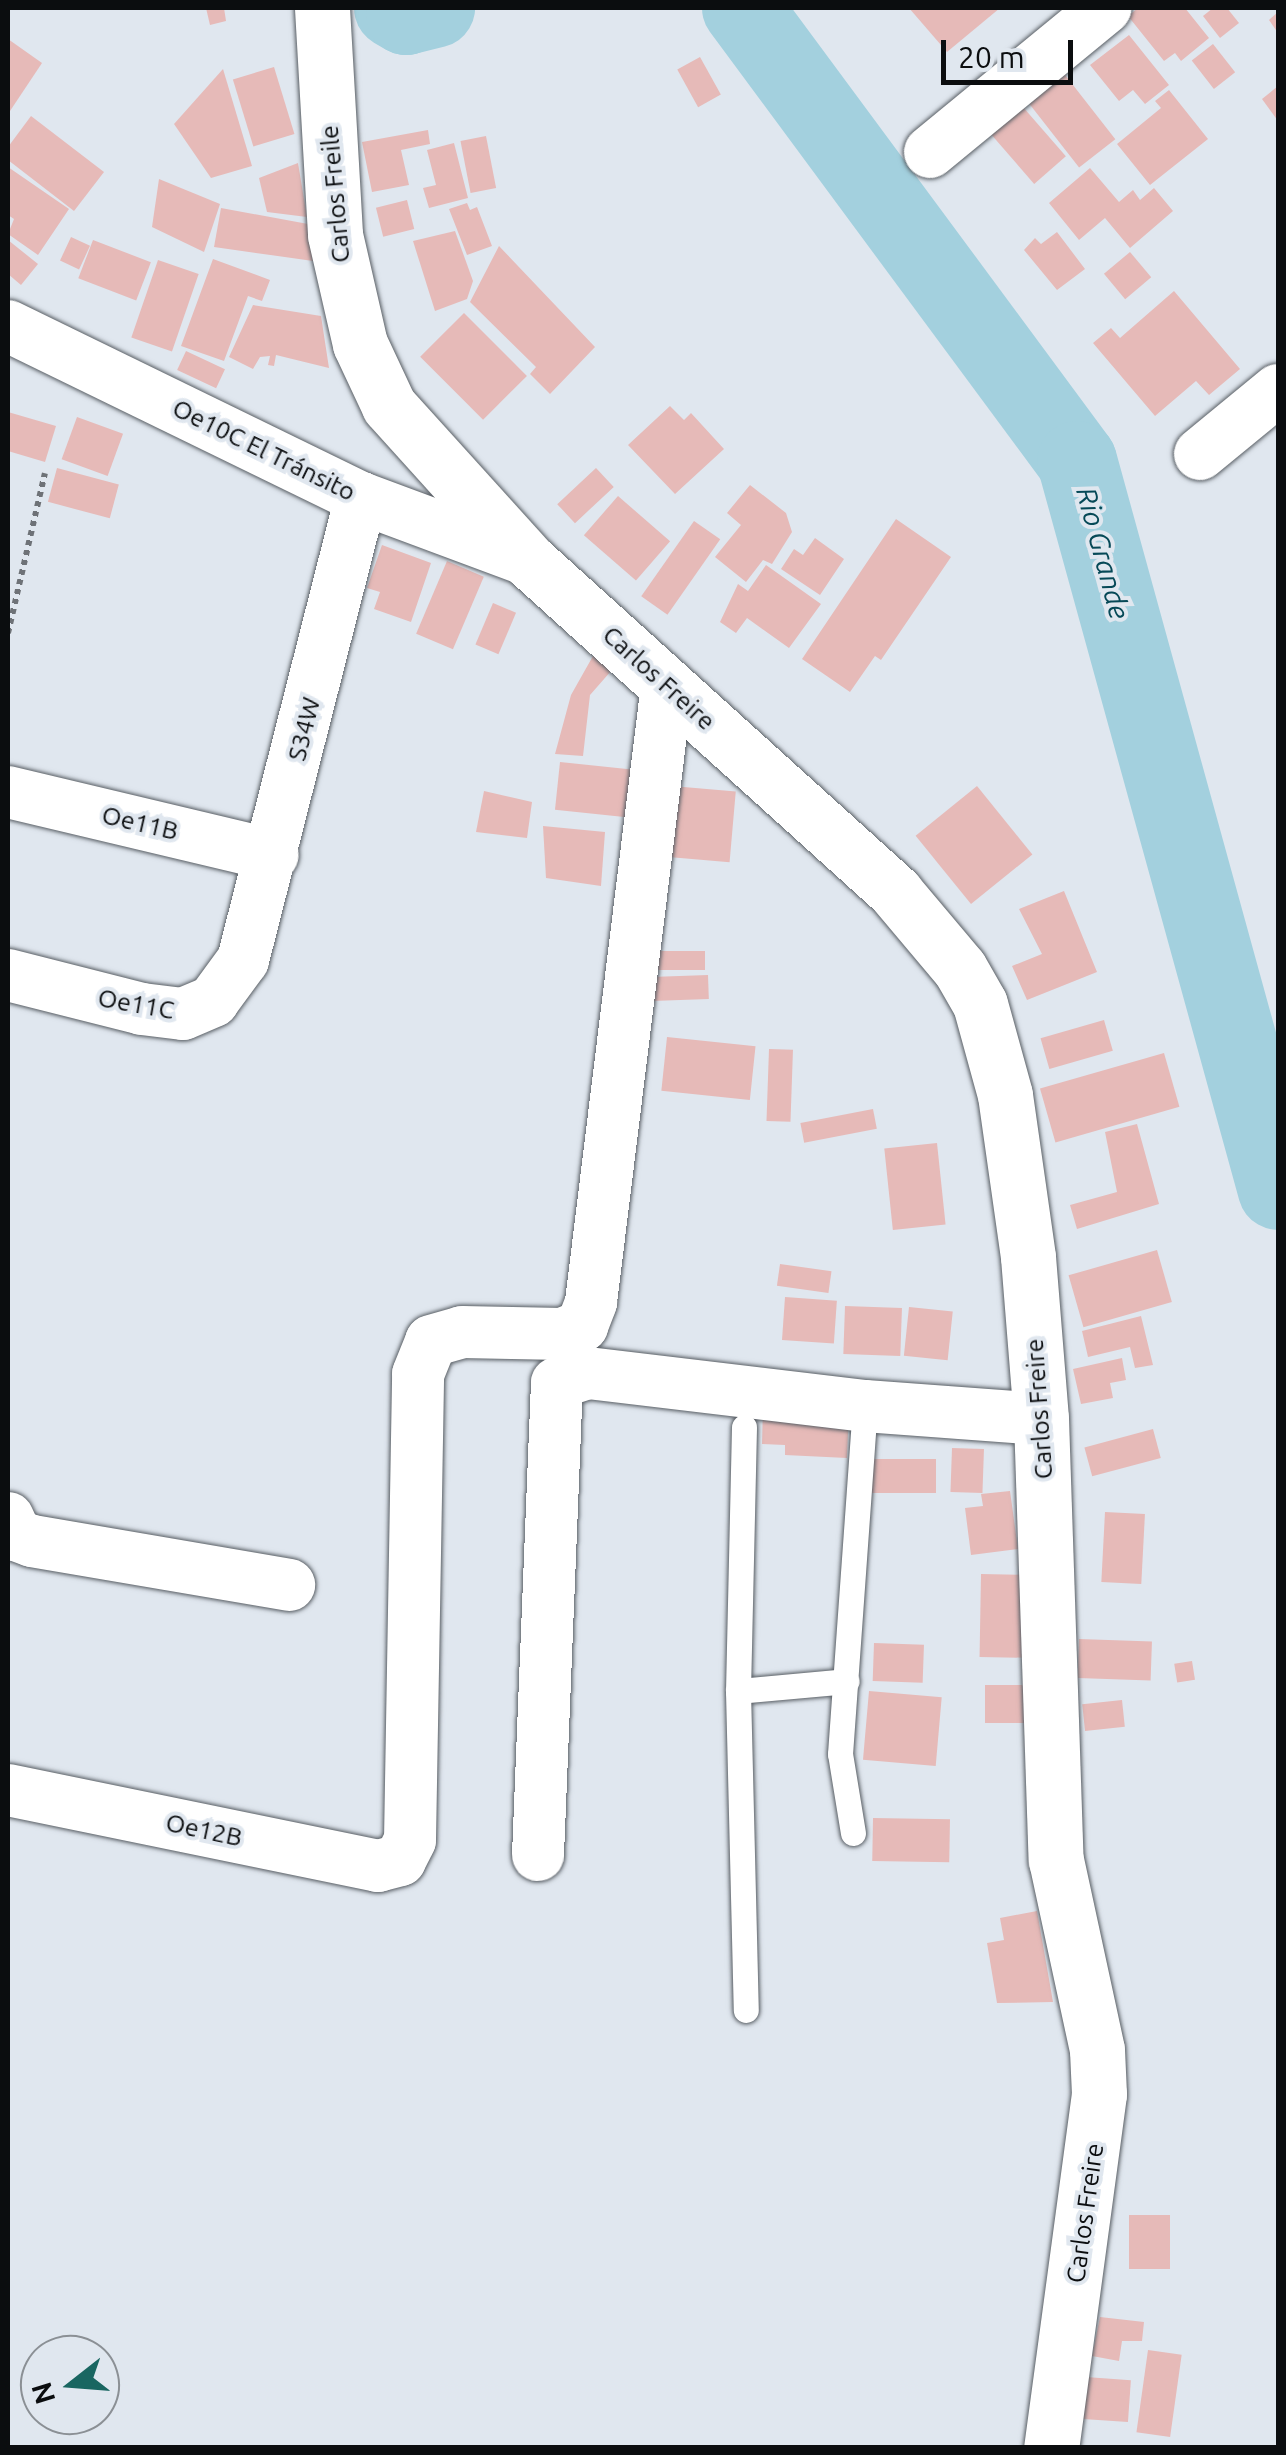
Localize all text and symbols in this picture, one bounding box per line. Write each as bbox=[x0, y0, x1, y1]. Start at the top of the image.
scale bar bbox=[946, 20, 1078, 82]
text: 20 m bbox=[958, 40, 1025, 74]
street label: Carlos Freile bbox=[314, 124, 356, 264]
street label: Oe10C El Tránsito bbox=[168, 393, 360, 507]
water label: Rio Grande bbox=[1069, 483, 1137, 623]
street label: Carlos Freire bbox=[597, 620, 721, 736]
street label: S34W bbox=[282, 694, 326, 764]
street label: Oe11B bbox=[99, 800, 181, 846]
street label: Oe11C bbox=[96, 983, 176, 1025]
street label: Carlos Freire bbox=[1019, 1338, 1059, 1480]
street label: Oe12B bbox=[163, 1807, 245, 1853]
street label: Carlos Freire bbox=[1060, 2141, 1110, 2285]
north arrow bbox=[20, 2335, 120, 2435]
text: N bbox=[25, 2379, 61, 2408]

